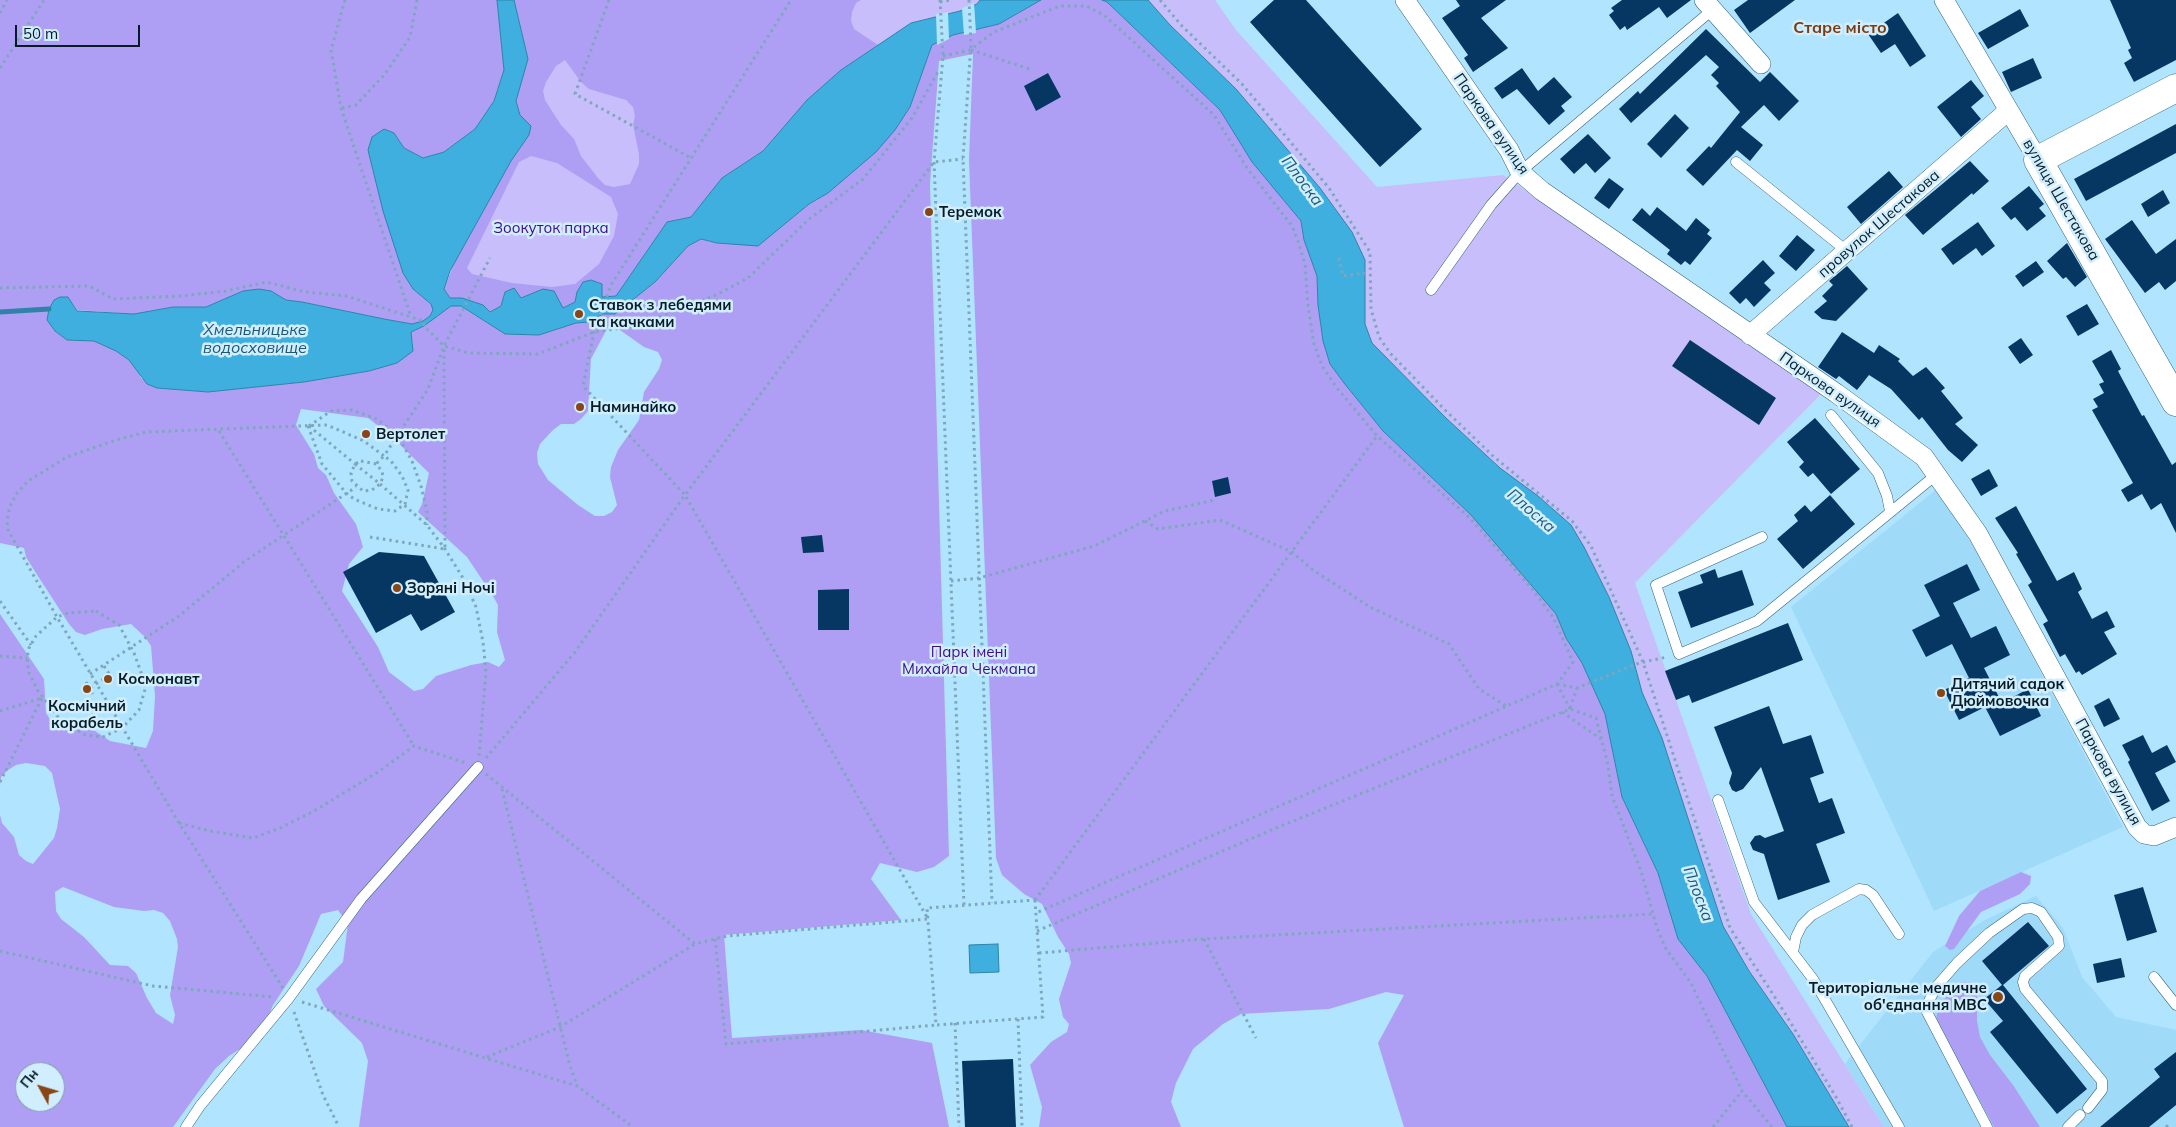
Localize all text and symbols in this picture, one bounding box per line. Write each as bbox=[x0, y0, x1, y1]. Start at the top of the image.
scale bar bbox=[18, 15, 142, 47]
district label: Старе місто bbox=[1793, 18, 1887, 38]
text: 50 m bbox=[23, 24, 58, 43]
street label: Паркова вулиця bbox=[1449, 70, 1533, 178]
street label: вулиця Шестакова bbox=[2019, 136, 2103, 264]
water label: Плоска bbox=[1277, 152, 1327, 210]
street label: провулок Шестакова bbox=[1815, 166, 1943, 282]
place label: Теремок bbox=[939, 203, 1002, 221]
marker: Теремок bbox=[923, 206, 935, 218]
park label: Зоокуток парка bbox=[493, 219, 609, 237]
place label: Ставок з лебедями та качками bbox=[589, 296, 731, 331]
marker: Ставок з лебедями та качками bbox=[573, 308, 585, 320]
water label: Хмельницьке водосховище bbox=[203, 320, 307, 358]
street label: Паркова вулиця bbox=[1776, 348, 1884, 432]
place label: Наминайко bbox=[590, 398, 676, 416]
marker: Наминайко bbox=[574, 401, 586, 413]
place label: Вертолет bbox=[376, 425, 445, 443]
marker: Вертолет bbox=[360, 428, 372, 440]
water label: Плоска bbox=[1503, 485, 1559, 537]
place label: Зоряні Ночі bbox=[407, 579, 495, 597]
marker: Зоряні Ночі bbox=[391, 582, 403, 594]
park label: Парк імені Михайла Чекмана bbox=[902, 643, 1036, 678]
place label: Космонавт bbox=[118, 670, 200, 688]
marker: Космонавт bbox=[102, 673, 114, 685]
place label: Дитячий садок Дюймовочка bbox=[1951, 675, 2064, 710]
marker: Космічний корабель bbox=[81, 683, 93, 695]
marker: Дитячий садок Дюймовочка bbox=[1935, 687, 1947, 699]
place label: Космічний корабель bbox=[48, 697, 126, 732]
street label: Паркова вулиця bbox=[2071, 716, 2145, 828]
water label: Плоска bbox=[1679, 864, 1717, 924]
place label: Територіальне медичне об'єднання МВС bbox=[1809, 979, 1987, 1014]
marker: Територіальне медичне об'єднання МВС bbox=[1991, 990, 2005, 1004]
north arrow bbox=[15, 1062, 65, 1112]
text: Пн bbox=[16, 1065, 42, 1091]

